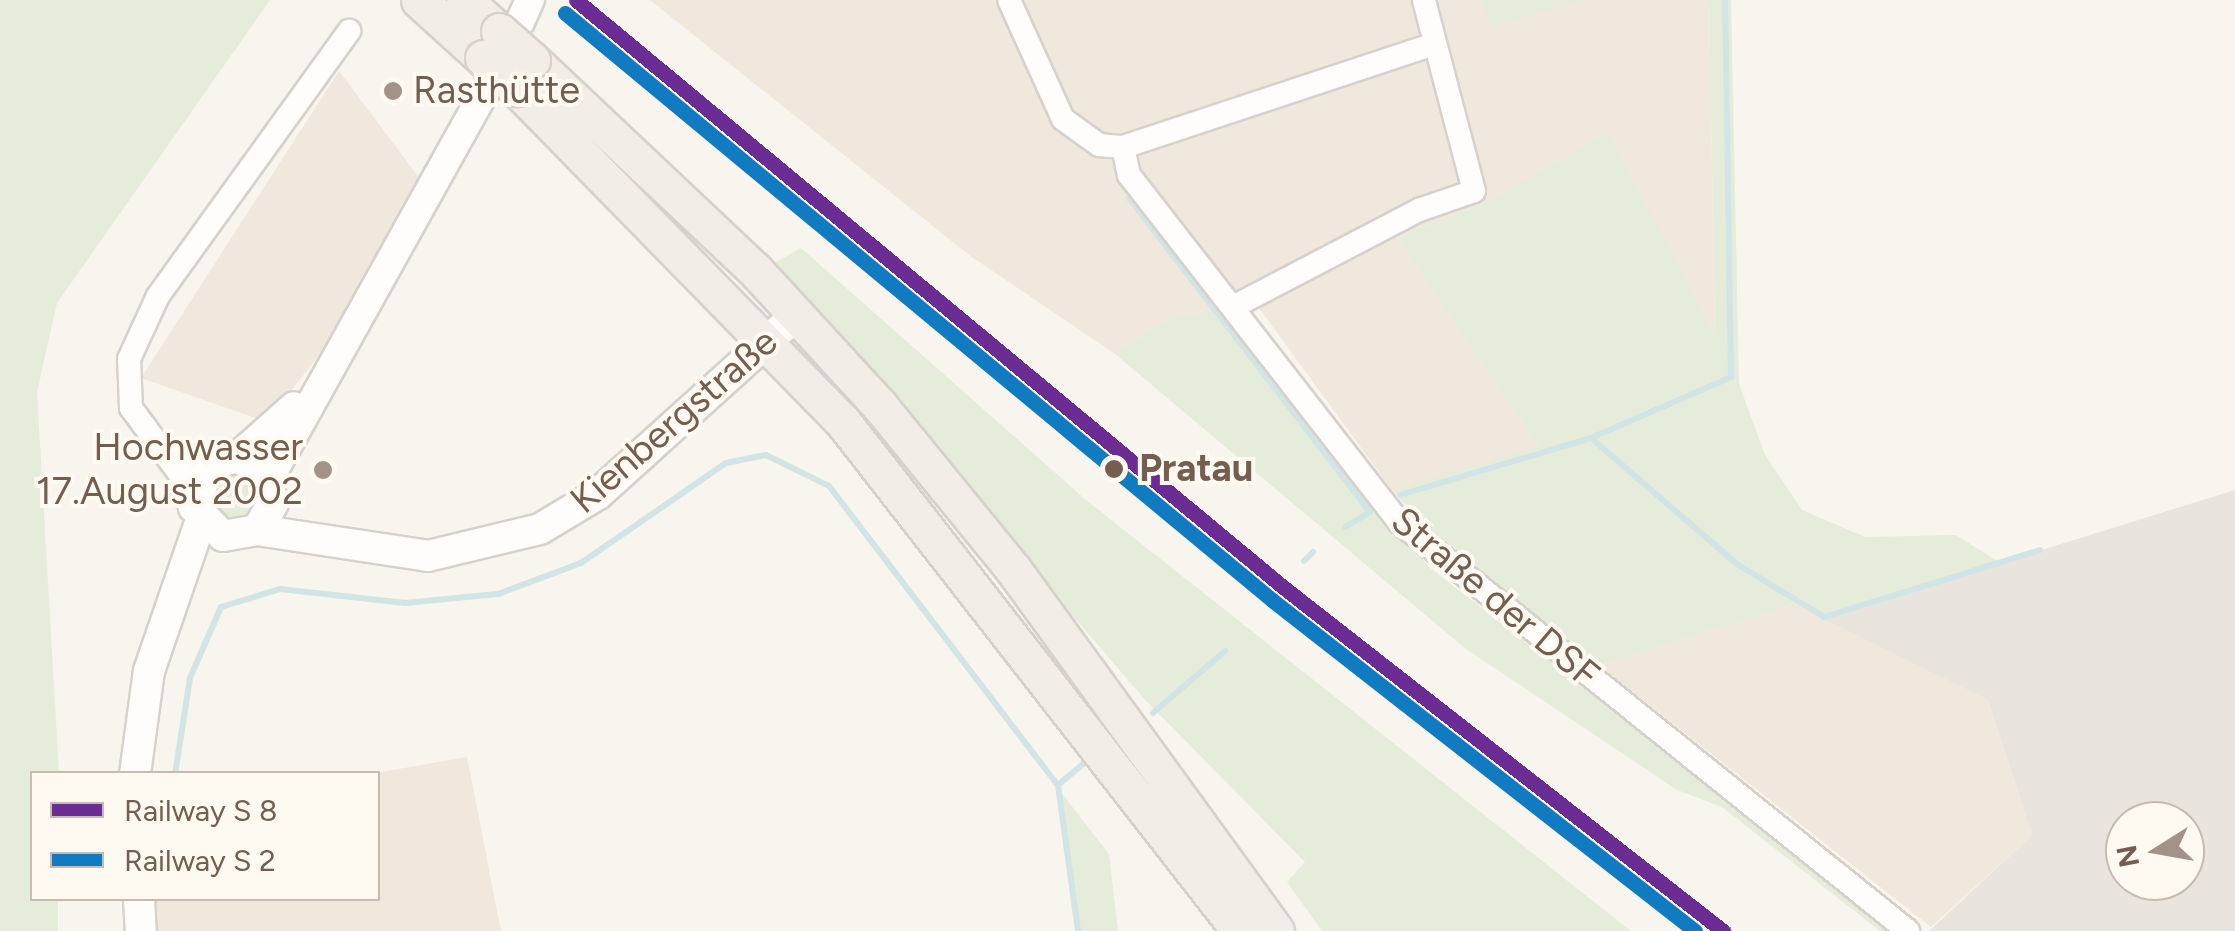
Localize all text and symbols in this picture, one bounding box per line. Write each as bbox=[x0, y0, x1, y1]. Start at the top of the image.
place label: Rasthütte bbox=[413, 68, 580, 114]
marker: Rasthütte bbox=[382, 80, 404, 102]
street label: Kienbergstraße bbox=[561, 319, 787, 523]
place label: Hochwasser 17.August 2002 bbox=[36, 425, 303, 514]
place label: Pratau bbox=[1139, 446, 1253, 492]
marker: Pratau bbox=[1098, 453, 1130, 485]
marker: Hochwasser 17.August 2002 bbox=[312, 459, 334, 481]
street label: Straße der DSF bbox=[1382, 498, 1608, 698]
legend bbox=[30, 771, 380, 901]
text: Railway S 8 bbox=[124, 792, 277, 829]
north arrow bbox=[2105, 801, 2205, 901]
text: Railway S 2 bbox=[124, 842, 276, 879]
text: N bbox=[2109, 842, 2146, 870]

